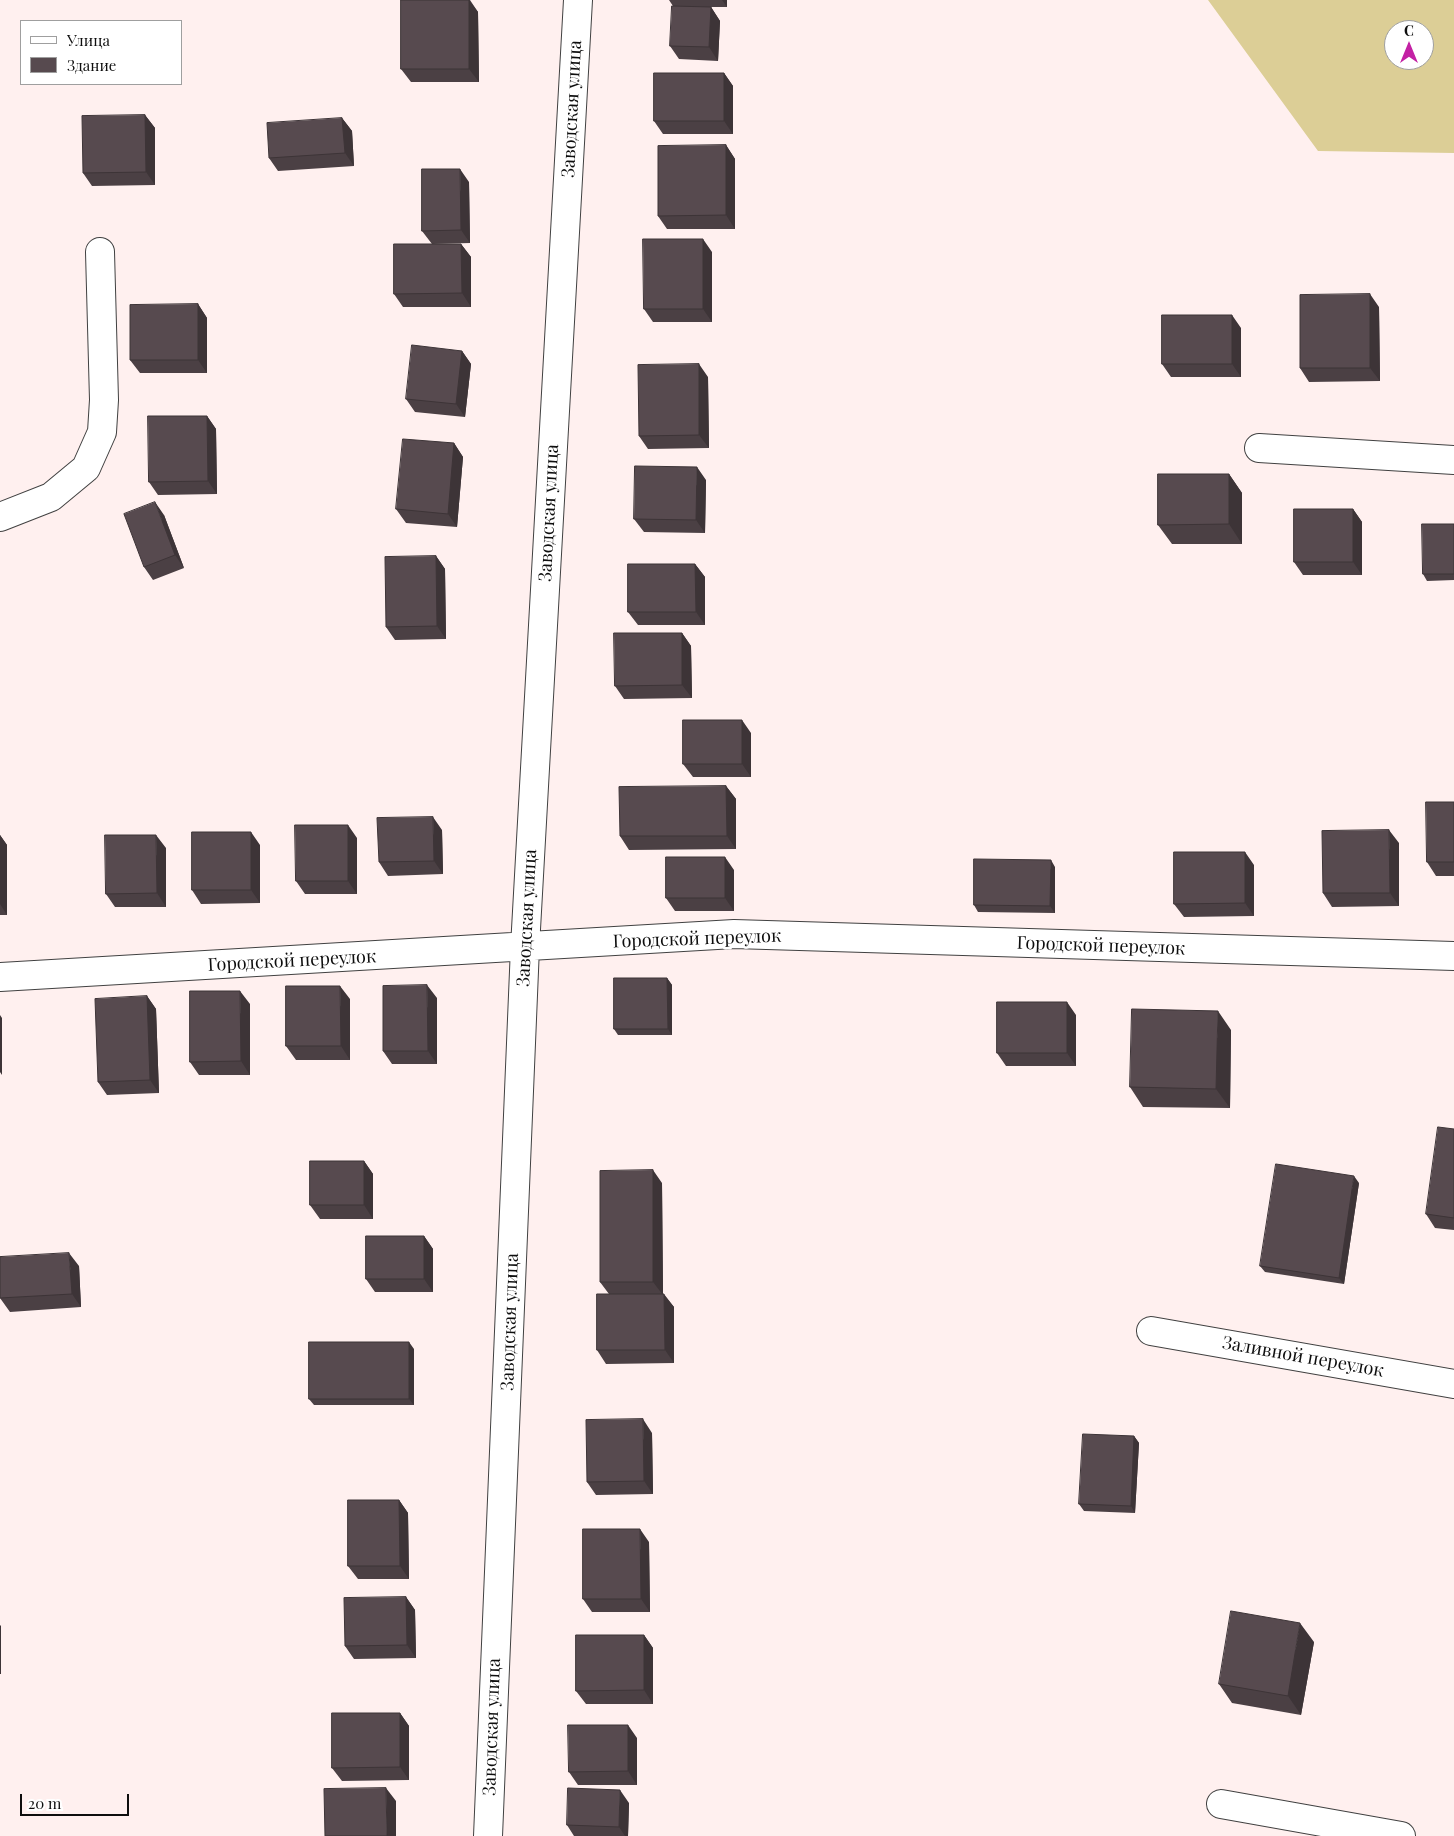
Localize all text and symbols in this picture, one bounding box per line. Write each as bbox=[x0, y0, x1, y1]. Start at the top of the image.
legend bbox=[20, 20, 182, 85]
north arrow bbox=[1384, 20, 1434, 70]
text: С bbox=[1404, 21, 1414, 40]
text: Улица bbox=[67, 30, 110, 50]
street label: Заводская улица bbox=[558, 40, 586, 178]
text: Здание bbox=[67, 55, 116, 75]
street label: Заводская улица bbox=[535, 444, 563, 582]
street label: Заводская улица bbox=[513, 849, 541, 987]
street label: Городской переулок bbox=[612, 925, 782, 953]
street label: Городской переулок bbox=[1016, 932, 1186, 960]
street label: Городской переулок bbox=[207, 946, 377, 976]
street label: Заводская улица bbox=[497, 1253, 523, 1391]
street label: Заливной переулок bbox=[1221, 1332, 1385, 1382]
street label: Заводская улица bbox=[479, 1658, 505, 1796]
scale bar bbox=[22, 1784, 131, 1816]
text: 20 m bbox=[28, 1793, 61, 1813]

